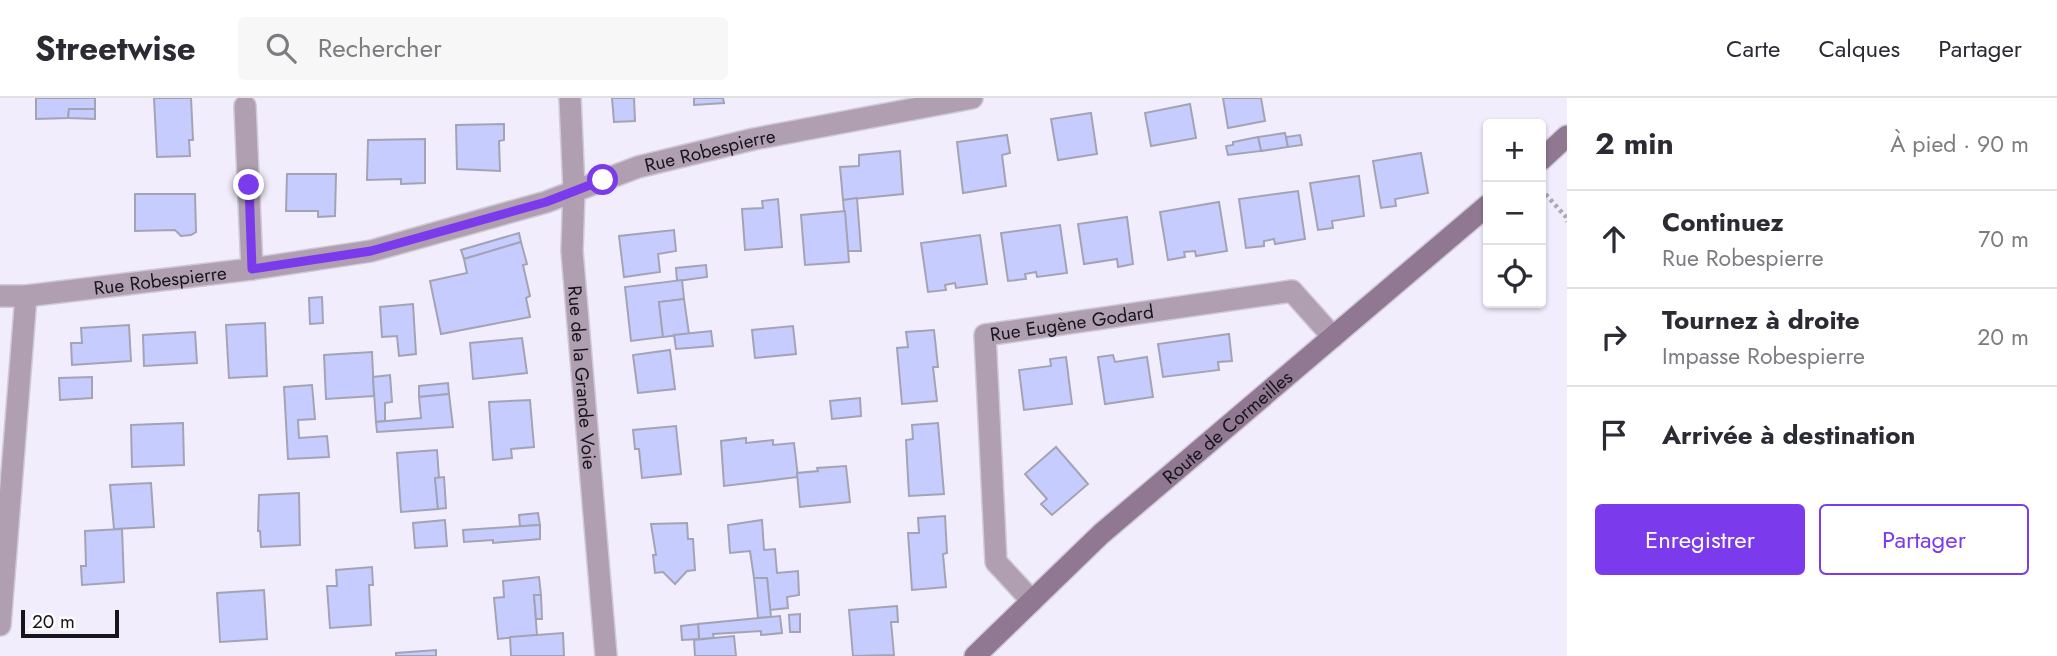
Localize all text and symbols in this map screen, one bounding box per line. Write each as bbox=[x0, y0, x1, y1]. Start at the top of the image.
search box bbox=[238, 17, 728, 80]
text: Streetwise bbox=[35, 25, 196, 72]
icon: search bbox=[262, 29, 300, 67]
text: Rechercher bbox=[318, 29, 442, 67]
text: Carte bbox=[1726, 31, 1780, 66]
text: Calques bbox=[1818, 31, 1900, 66]
text: Partager bbox=[1938, 31, 2022, 66]
map controls bbox=[1483, 119, 1546, 308]
button: + bbox=[1483, 119, 1546, 182]
street label: Rue Robespierre bbox=[642, 122, 778, 179]
text: 2 min bbox=[1595, 122, 1674, 165]
text: À pied · 90 m bbox=[1890, 127, 2029, 161]
route start bbox=[587, 164, 618, 195]
route end bbox=[233, 169, 264, 200]
button: − bbox=[1483, 182, 1546, 245]
text: Continuez bbox=[1662, 203, 1784, 241]
icon: ahead bbox=[1595, 220, 1633, 258]
text: 70 m bbox=[1978, 222, 2029, 256]
text: Rue Robespierre bbox=[1662, 241, 1824, 275]
button: locate bbox=[1483, 245, 1546, 308]
street label: Rue Robespierre bbox=[92, 259, 228, 302]
street label: Rue de la Grande Voie bbox=[561, 284, 603, 471]
street label: Rue Eugène Godard bbox=[988, 298, 1156, 348]
text: Tournez à droite bbox=[1662, 301, 1860, 339]
icon: right bbox=[1595, 318, 1633, 356]
text: 20 m bbox=[1977, 320, 2029, 354]
text: Impasse Robespierre bbox=[1662, 339, 1865, 373]
street label: Route de Cormeilles bbox=[1157, 364, 1299, 490]
icon: arrive bbox=[1595, 416, 1633, 454]
text: Arrivée à destination bbox=[1662, 416, 1915, 454]
button: Enregistrer bbox=[1595, 504, 1805, 575]
button: Partager bbox=[1819, 504, 2029, 575]
scale bar bbox=[21, 607, 119, 639]
text: 20 m bbox=[32, 608, 75, 635]

